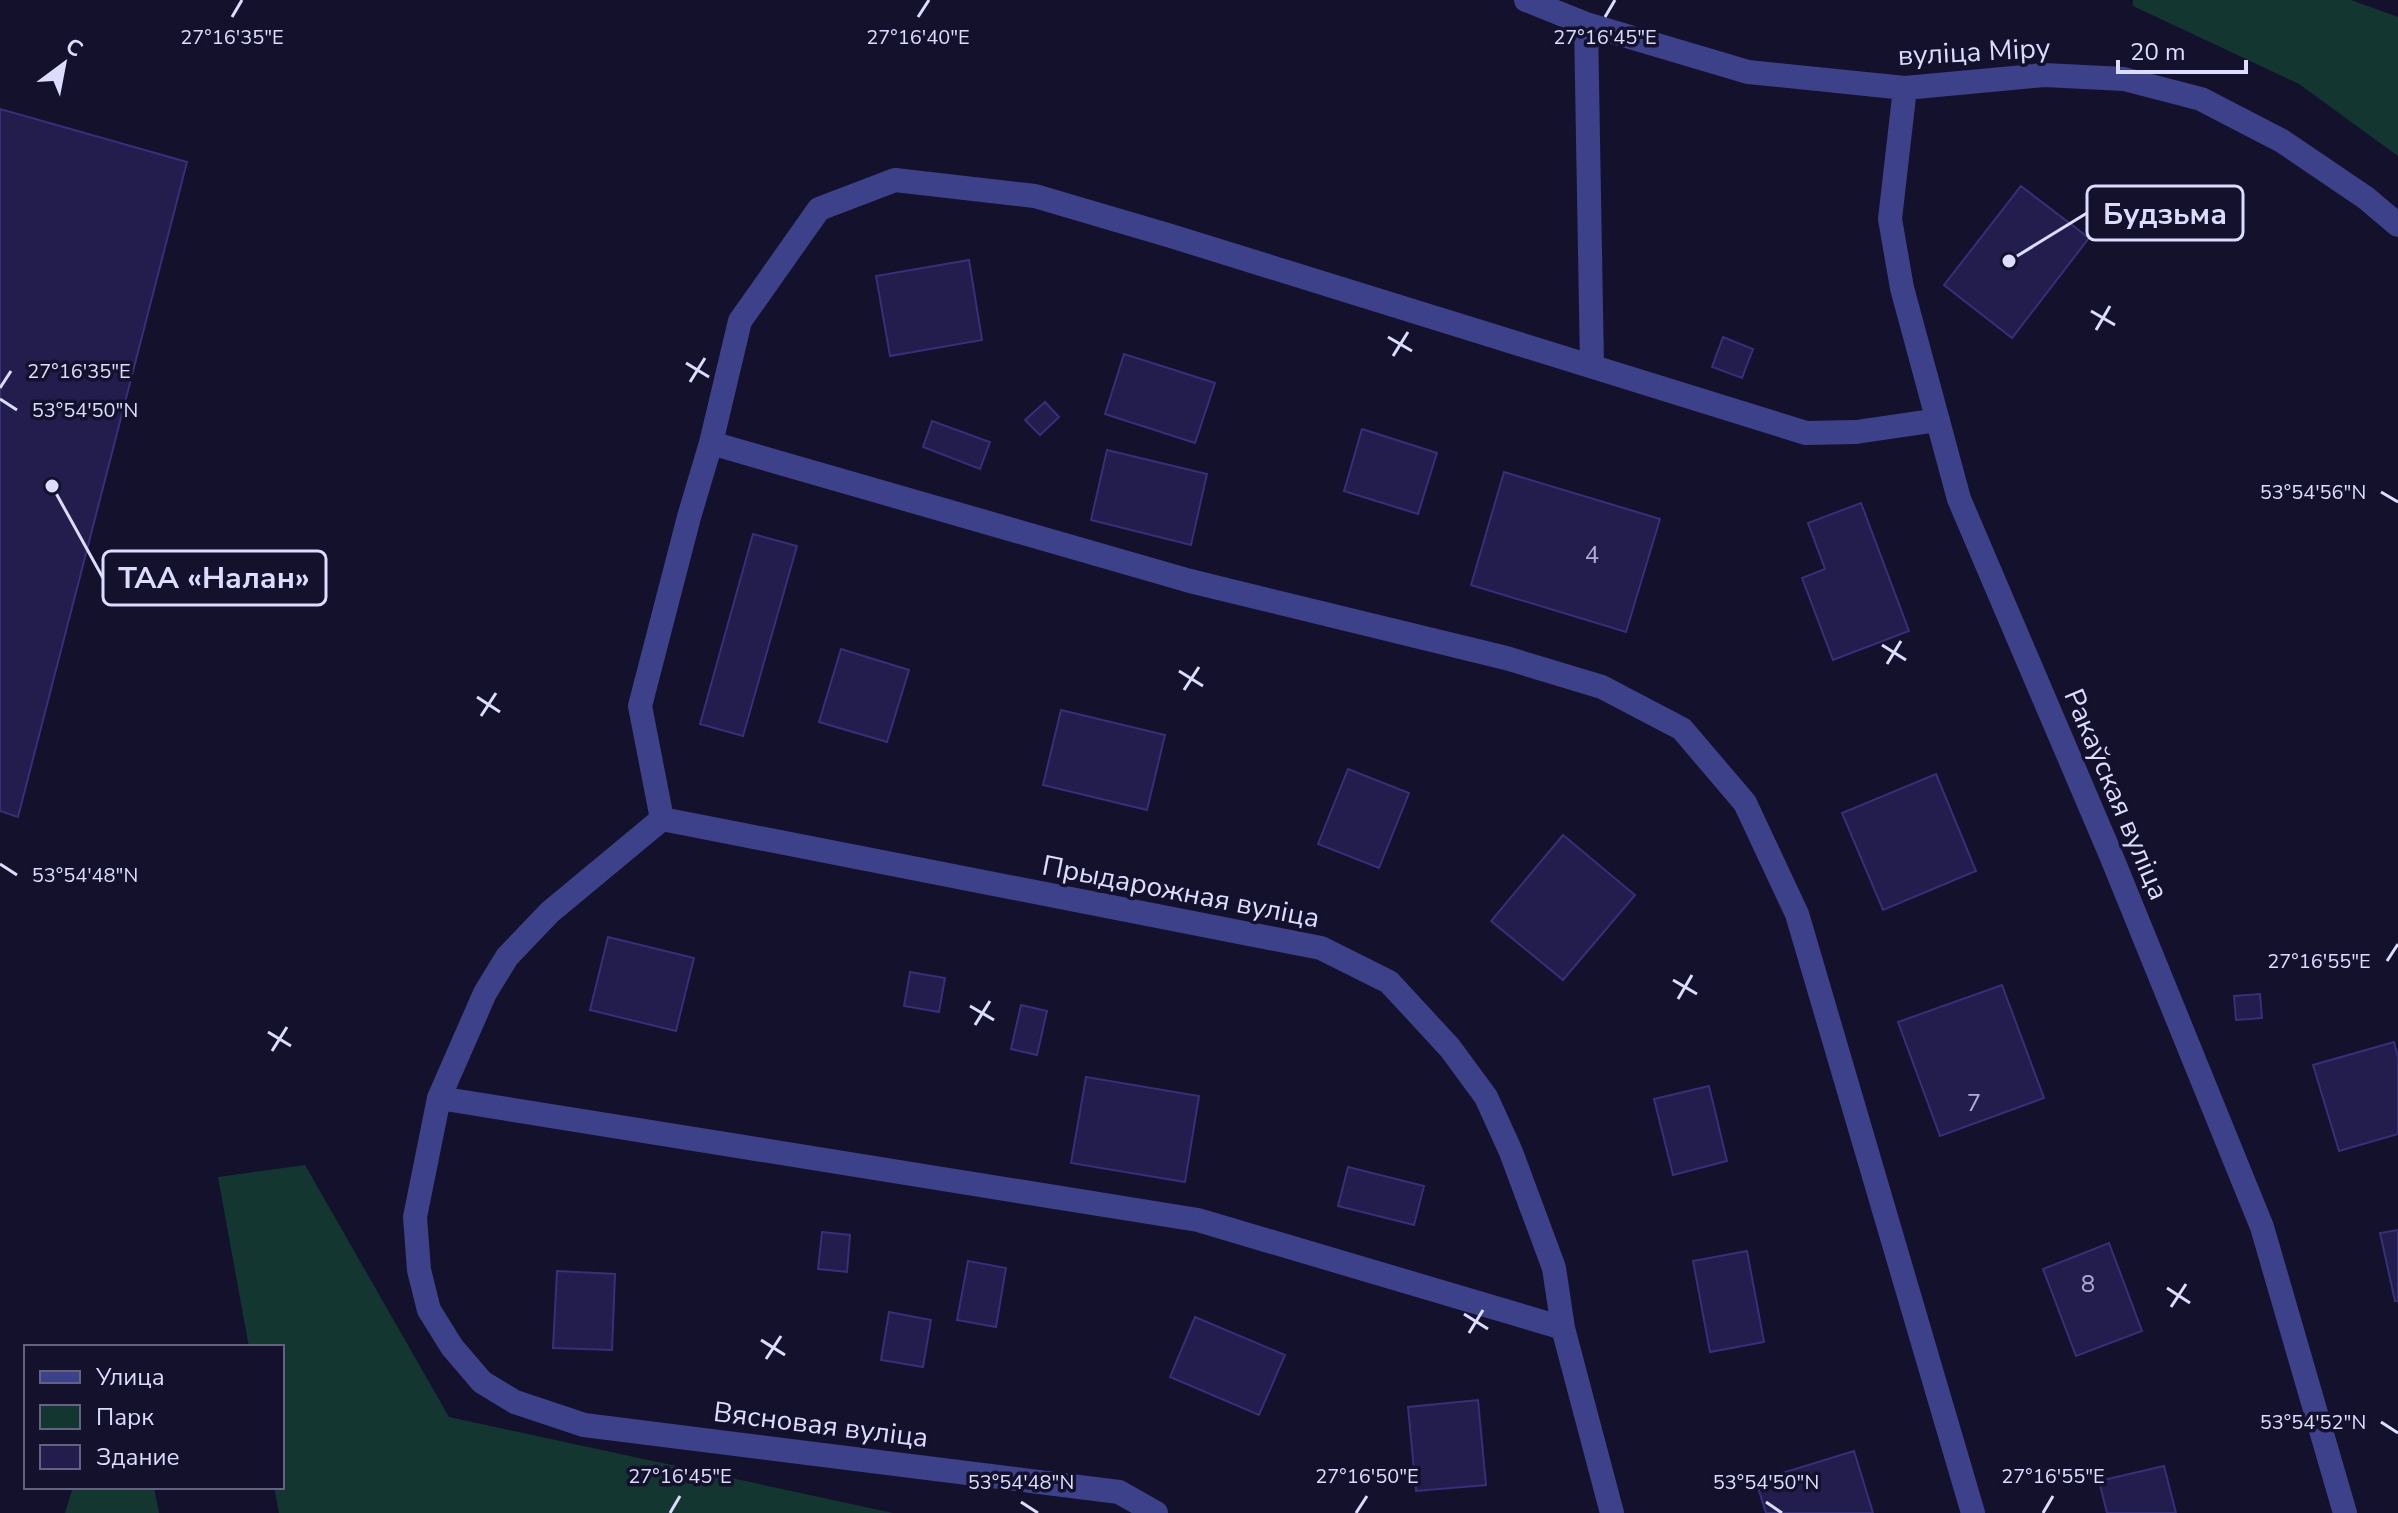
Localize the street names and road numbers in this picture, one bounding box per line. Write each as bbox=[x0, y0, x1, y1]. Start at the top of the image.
street label: вуліца Міру bbox=[1897, 29, 2052, 75]
street label: Ракаўская вуліца bbox=[2054, 683, 2178, 906]
street label: Прыдарожная вуліца bbox=[1039, 846, 1323, 938]
street label: Вясновая вуліца bbox=[711, 1393, 930, 1457]

